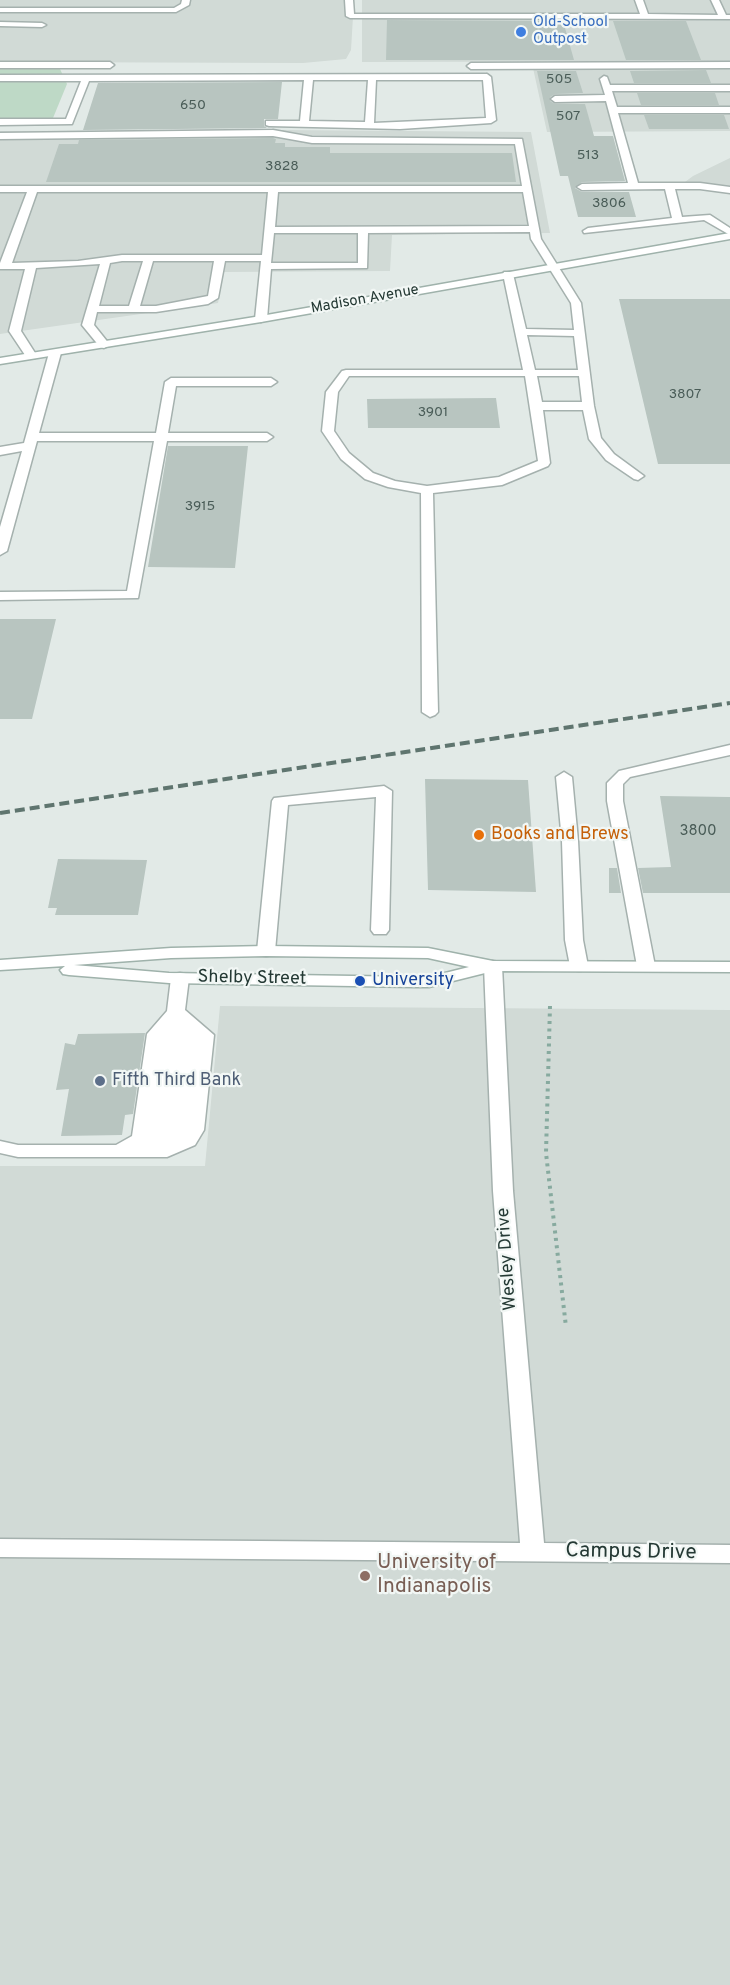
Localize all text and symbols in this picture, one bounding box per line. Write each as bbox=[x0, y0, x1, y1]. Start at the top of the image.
place label: Old-School Outpost bbox=[533, 14, 608, 49]
marker: Old-School Outpost bbox=[514, 25, 528, 39]
house number: 505 bbox=[546, 72, 572, 88]
house number: 650 bbox=[180, 98, 206, 114]
house number: 507 bbox=[556, 109, 580, 125]
house number: 513 bbox=[577, 148, 599, 164]
house number: 3828 bbox=[265, 159, 299, 175]
house number: 3806 bbox=[592, 196, 626, 212]
street label: Madison Avenue bbox=[310, 282, 420, 318]
house number: 3807 bbox=[669, 387, 701, 403]
house number: 3901 bbox=[418, 405, 448, 421]
house number: 3915 bbox=[185, 499, 215, 515]
house number: 3800 bbox=[679, 823, 717, 841]
place label: Books and Brews bbox=[491, 824, 629, 846]
marker: Books and Brews bbox=[472, 828, 486, 842]
street label: Shelby Street bbox=[197, 967, 307, 991]
place label: University bbox=[372, 970, 454, 992]
marker: University bbox=[353, 974, 367, 988]
place label: Fifth Third Bank bbox=[112, 1070, 241, 1092]
marker: Fifth Third Bank bbox=[93, 1074, 107, 1088]
street label: Wesley Drive bbox=[494, 1207, 522, 1311]
street label: Campus Drive bbox=[565, 1539, 697, 1567]
place label: University of Indianapolis bbox=[377, 1551, 496, 1601]
marker: University of Indianapolis bbox=[358, 1569, 372, 1583]

